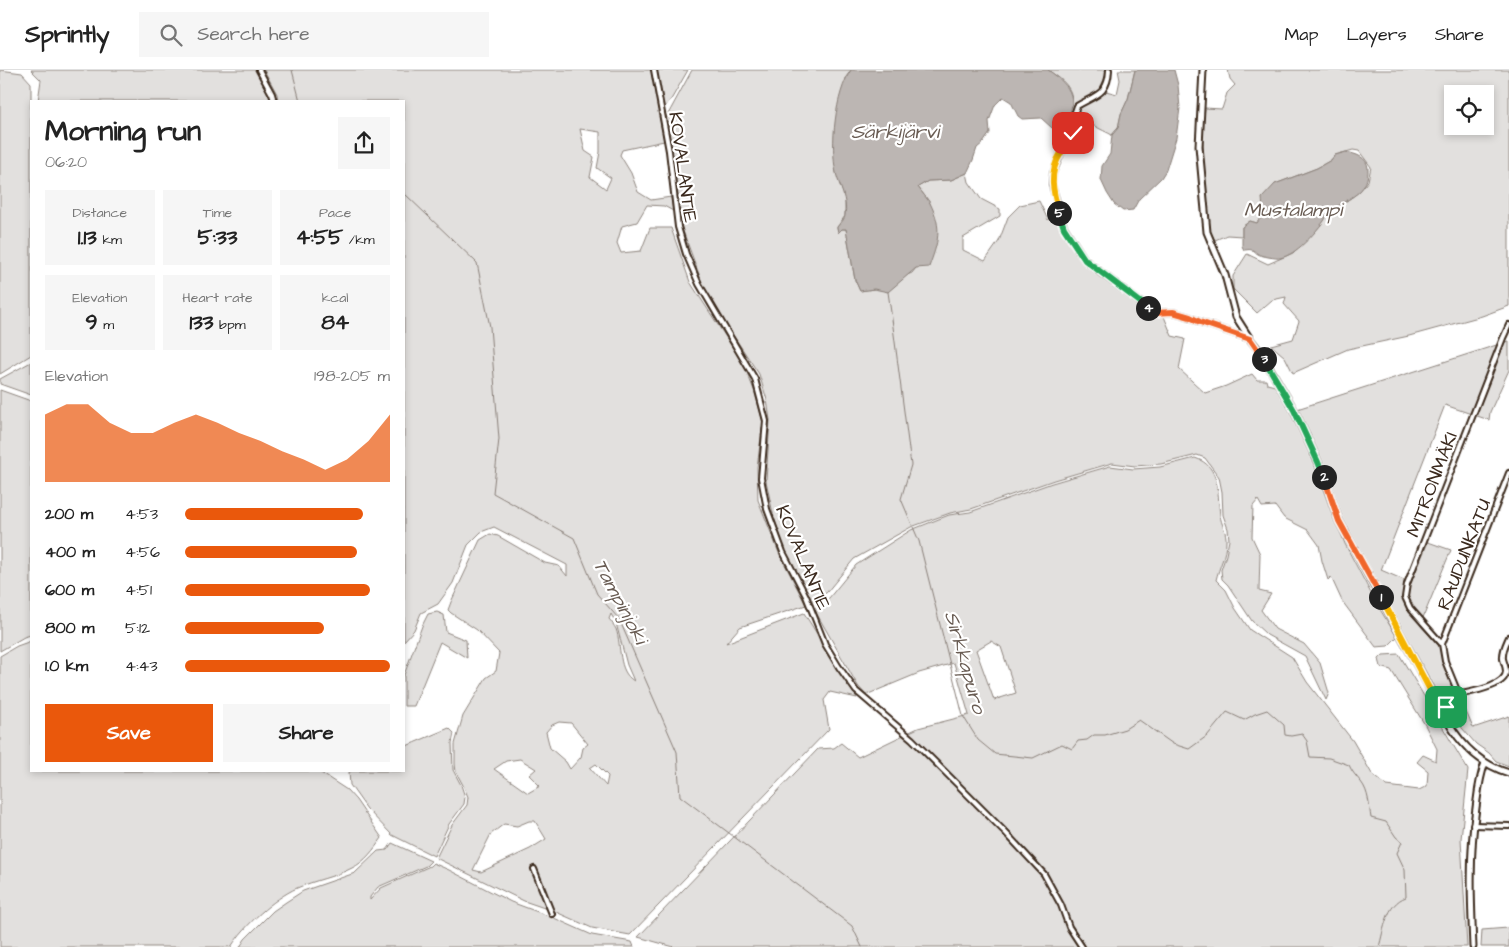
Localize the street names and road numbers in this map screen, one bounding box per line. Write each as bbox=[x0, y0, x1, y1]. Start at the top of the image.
street label: KOVALANTIE bbox=[661, 110, 704, 224]
street label: MITRONMÄKI bbox=[1400, 428, 1465, 541]
street label: RAUDUNKATU bbox=[1431, 495, 1498, 614]
street label: KOVALANTIE bbox=[768, 501, 837, 614]

